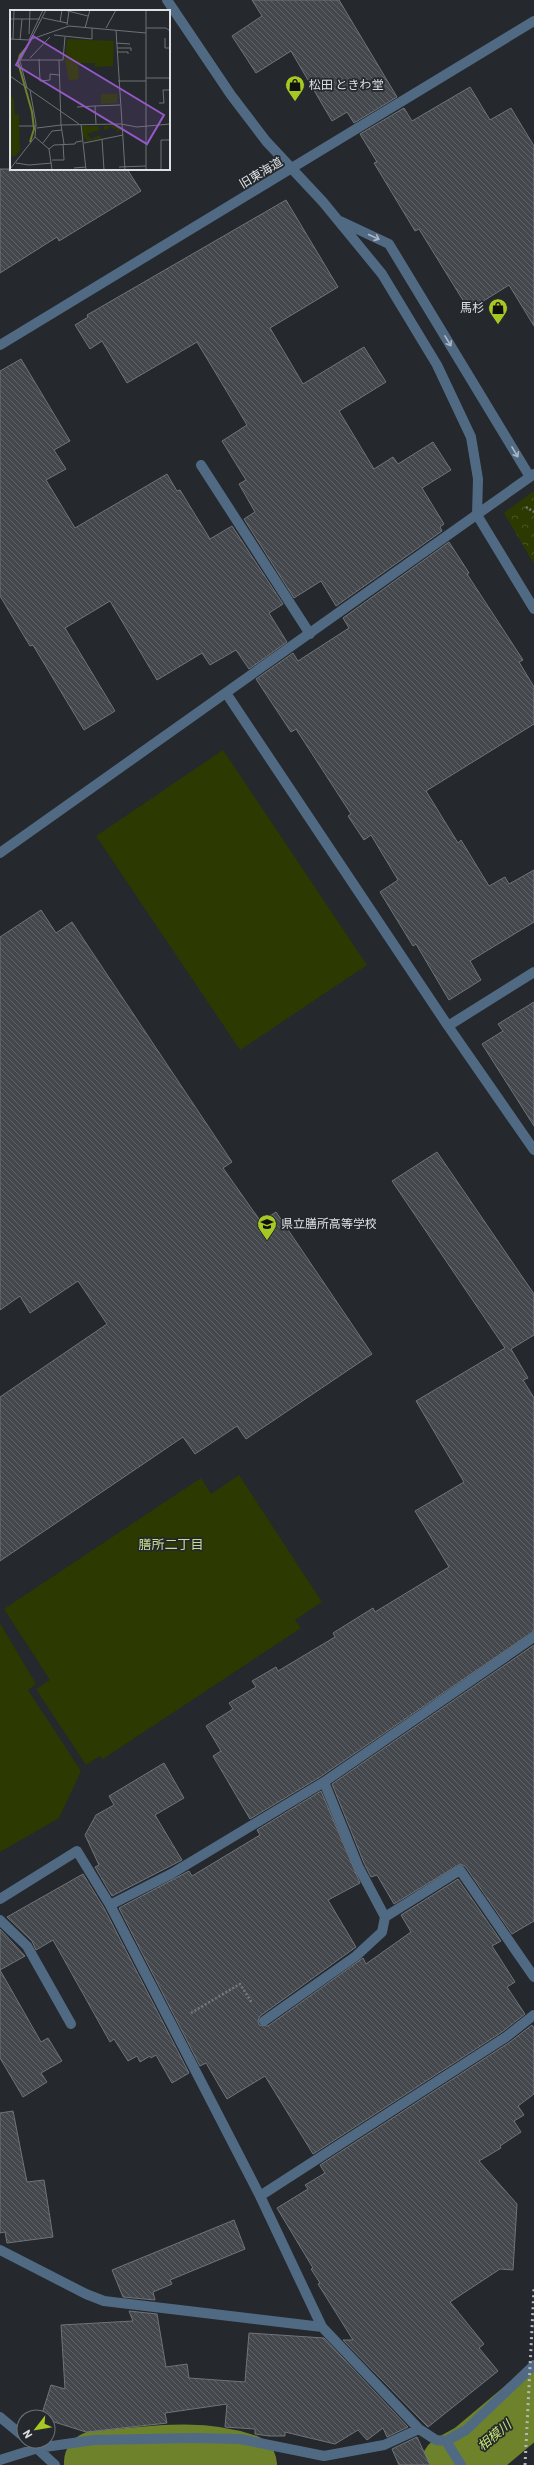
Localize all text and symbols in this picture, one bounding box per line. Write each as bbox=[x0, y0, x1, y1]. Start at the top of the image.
inset map bbox=[10, 10, 170, 170]
shop icon: 松田 ときわ堂 bbox=[284, 74, 306, 102]
place label: 松田 ときわ堂 bbox=[309, 77, 383, 91]
street label: 旧東海道 bbox=[236, 154, 285, 191]
one-way arrow bbox=[368, 234, 380, 241]
shop icon: 馬杉 bbox=[487, 297, 509, 325]
place label: 馬杉 bbox=[460, 300, 484, 314]
one-way arrow bbox=[444, 335, 452, 347]
one-way arrow bbox=[511, 446, 519, 458]
school or university icon: 県立膳所高等学校 bbox=[256, 1213, 278, 1241]
place label: 県立膳所高等学校 bbox=[281, 1216, 377, 1230]
district label: 膳所二丁目 bbox=[138, 1536, 204, 1552]
north arrow bbox=[16, 2409, 56, 2449]
water label: 相模川 bbox=[474, 2415, 516, 2454]
text: N bbox=[20, 2428, 34, 2441]

